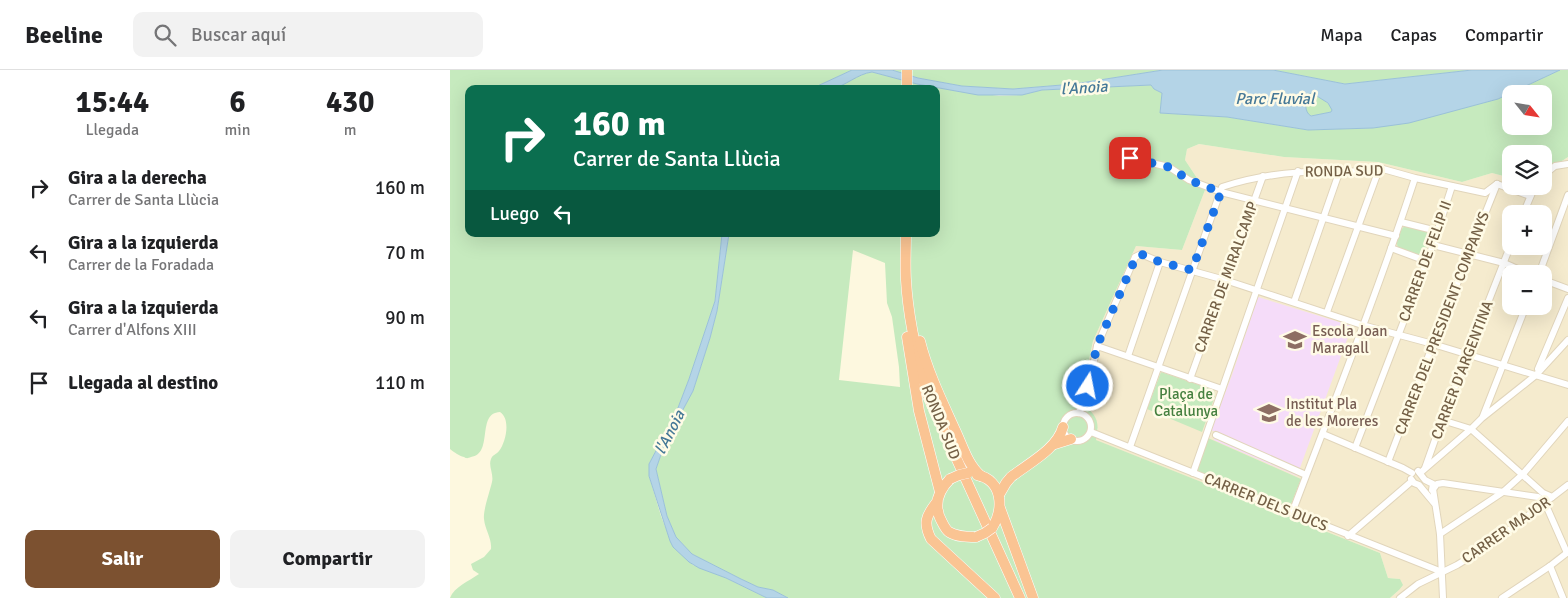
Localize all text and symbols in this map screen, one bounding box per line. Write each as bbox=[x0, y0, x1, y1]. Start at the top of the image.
search box bbox=[133, 12, 483, 57]
text: Beeline bbox=[25, 20, 103, 50]
icon: search bbox=[151, 21, 179, 49]
text: Buscar aquí bbox=[191, 23, 286, 47]
text: Mapa bbox=[1320, 24, 1363, 46]
text: Capas bbox=[1391, 24, 1437, 46]
text: Compartir bbox=[1465, 24, 1543, 46]
water label: l'Anoia bbox=[1060, 76, 1109, 100]
text: 15:44 bbox=[75, 84, 149, 121]
text: 6 bbox=[229, 84, 246, 121]
text: 430 bbox=[326, 84, 374, 121]
north arrow bbox=[1502, 85, 1552, 135]
map controls bbox=[1502, 85, 1552, 315]
water label: Parc Fluvial bbox=[1235, 89, 1316, 109]
text: 160 m bbox=[573, 102, 666, 145]
icon: right bbox=[490, 105, 555, 170]
text: Llegada bbox=[85, 120, 139, 140]
text: min bbox=[225, 120, 250, 140]
text: m bbox=[344, 120, 357, 140]
pin bbox=[1109, 137, 1151, 179]
icon: arrive bbox=[1116, 144, 1144, 172]
text: Carrer de Santa Llùcia bbox=[573, 145, 781, 172]
button: layers bbox=[1502, 145, 1552, 195]
street label: RONDA SUD bbox=[1304, 161, 1384, 181]
text: Gira a la derecha bbox=[68, 166, 207, 190]
icon: right bbox=[25, 174, 53, 202]
text: 160 m bbox=[375, 176, 425, 200]
text: Carrer de Santa Llùcia bbox=[68, 190, 219, 210]
street label: CARRER DE FELIP II bbox=[1395, 198, 1455, 324]
street label: CARRER DE MIRALCAMP bbox=[1190, 199, 1262, 355]
icon: left bbox=[549, 200, 577, 228]
text: Luego bbox=[490, 202, 539, 226]
button: + bbox=[1502, 205, 1552, 255]
street label: CARRER DEL PRESIDENT COMPANYS bbox=[1391, 209, 1493, 437]
text: Gira a la izquierda bbox=[68, 231, 218, 255]
icon: left bbox=[25, 239, 53, 267]
text: 70 m bbox=[385, 241, 425, 265]
text: Carrer de la Foradada bbox=[68, 255, 214, 275]
button: − bbox=[1502, 265, 1552, 315]
text: Gira a la izquierda bbox=[68, 296, 218, 320]
street label: CARRER D'ARGENTINA bbox=[1427, 298, 1497, 442]
icon: left bbox=[25, 304, 53, 332]
text: 90 m bbox=[385, 306, 425, 330]
text: Carrer d'Alfons XIII bbox=[68, 320, 197, 340]
place label: Escola Joan Maragall bbox=[1312, 322, 1387, 357]
school or university icon: Escola Joan Maragall bbox=[1282, 327, 1308, 353]
position arrow bbox=[1061, 359, 1113, 411]
icon: arrive bbox=[25, 369, 53, 397]
text: Llegada al destino bbox=[68, 371, 218, 395]
text: 110 m bbox=[375, 371, 425, 395]
street label: RONDA SUD bbox=[918, 382, 964, 462]
park label: Plaça de Catalunya bbox=[1154, 385, 1218, 420]
place label: Institut Pla de les Moreres bbox=[1286, 395, 1379, 430]
school or university icon: Institut Pla de les Moreres bbox=[1256, 400, 1282, 426]
water label: l'Anoia bbox=[650, 406, 690, 458]
street label: CARRER DELS DUCS bbox=[1202, 469, 1330, 535]
street label: CARRER MAJOR bbox=[1458, 493, 1554, 567]
button: Salir bbox=[25, 530, 220, 588]
button: Compartir bbox=[230, 530, 425, 588]

